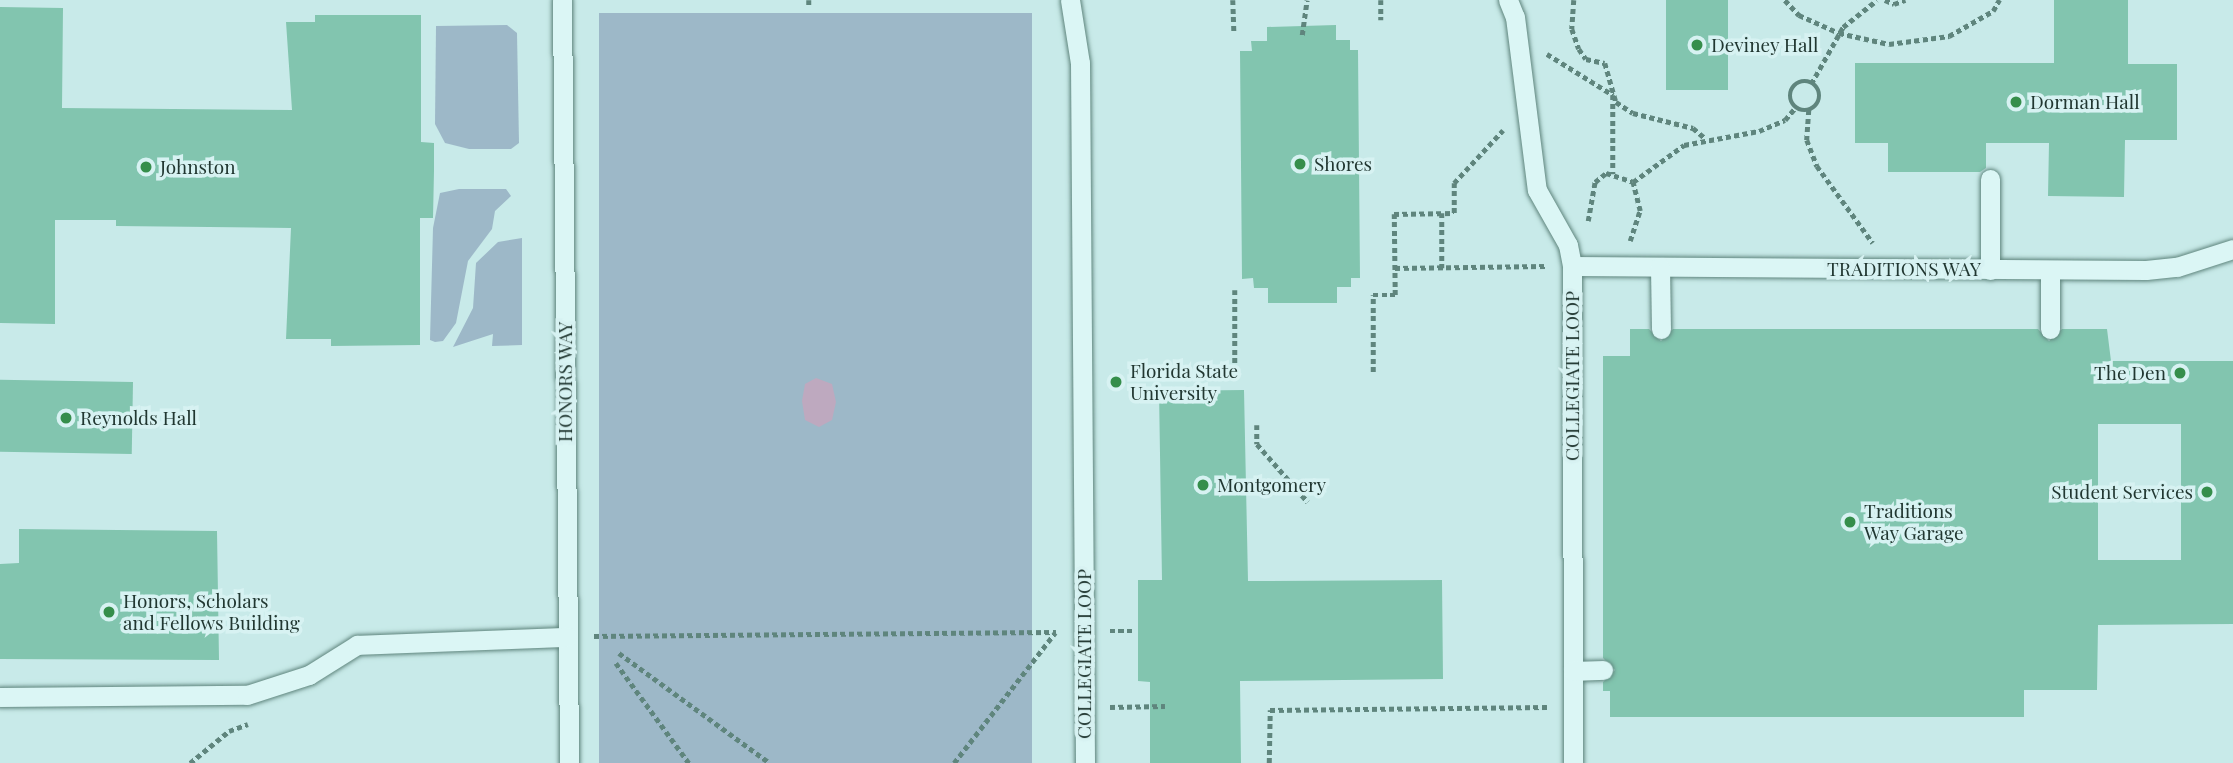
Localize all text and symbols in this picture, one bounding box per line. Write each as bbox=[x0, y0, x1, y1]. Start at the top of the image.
place label: Deviney Hall bbox=[1711, 34, 1819, 56]
marker: Deviney Hall bbox=[1689, 37, 1705, 53]
place label: Dorman Hall bbox=[2030, 91, 2140, 113]
marker: Dorman Hall bbox=[2008, 94, 2024, 110]
place label: Shores bbox=[1314, 153, 1372, 175]
place label: Johnston bbox=[160, 156, 236, 178]
marker: Shores bbox=[1292, 156, 1308, 172]
marker: Johnston bbox=[138, 159, 154, 175]
street label: TRADITIONS WAY bbox=[1827, 258, 1981, 280]
street label: COLLEGIATE LOOP bbox=[1561, 291, 1583, 461]
street label: HONORS WAY bbox=[554, 321, 576, 443]
place label: Florida State University bbox=[1130, 360, 1238, 404]
place label: The Den bbox=[2094, 362, 2166, 384]
marker: The Den bbox=[2172, 365, 2188, 381]
marker: Florida State University bbox=[1108, 374, 1124, 390]
place label: Reynolds Hall bbox=[80, 407, 197, 429]
marker: Reynolds Hall bbox=[58, 410, 74, 426]
place label: Montgomery bbox=[1217, 474, 1326, 496]
marker: Montgomery bbox=[1195, 477, 1211, 493]
place label: Student Services bbox=[2051, 481, 2193, 503]
marker: Student Services bbox=[2199, 484, 2215, 500]
place label: Traditions Way Garage bbox=[1864, 500, 1964, 544]
marker: Traditions Way Garage bbox=[1842, 514, 1858, 530]
street label: COLLEGIATE LOOP bbox=[1073, 569, 1095, 739]
place label: Honors, Scholars and Fellows Building bbox=[123, 590, 300, 634]
marker: Honors, Scholars and Fellows Building bbox=[101, 604, 117, 620]

